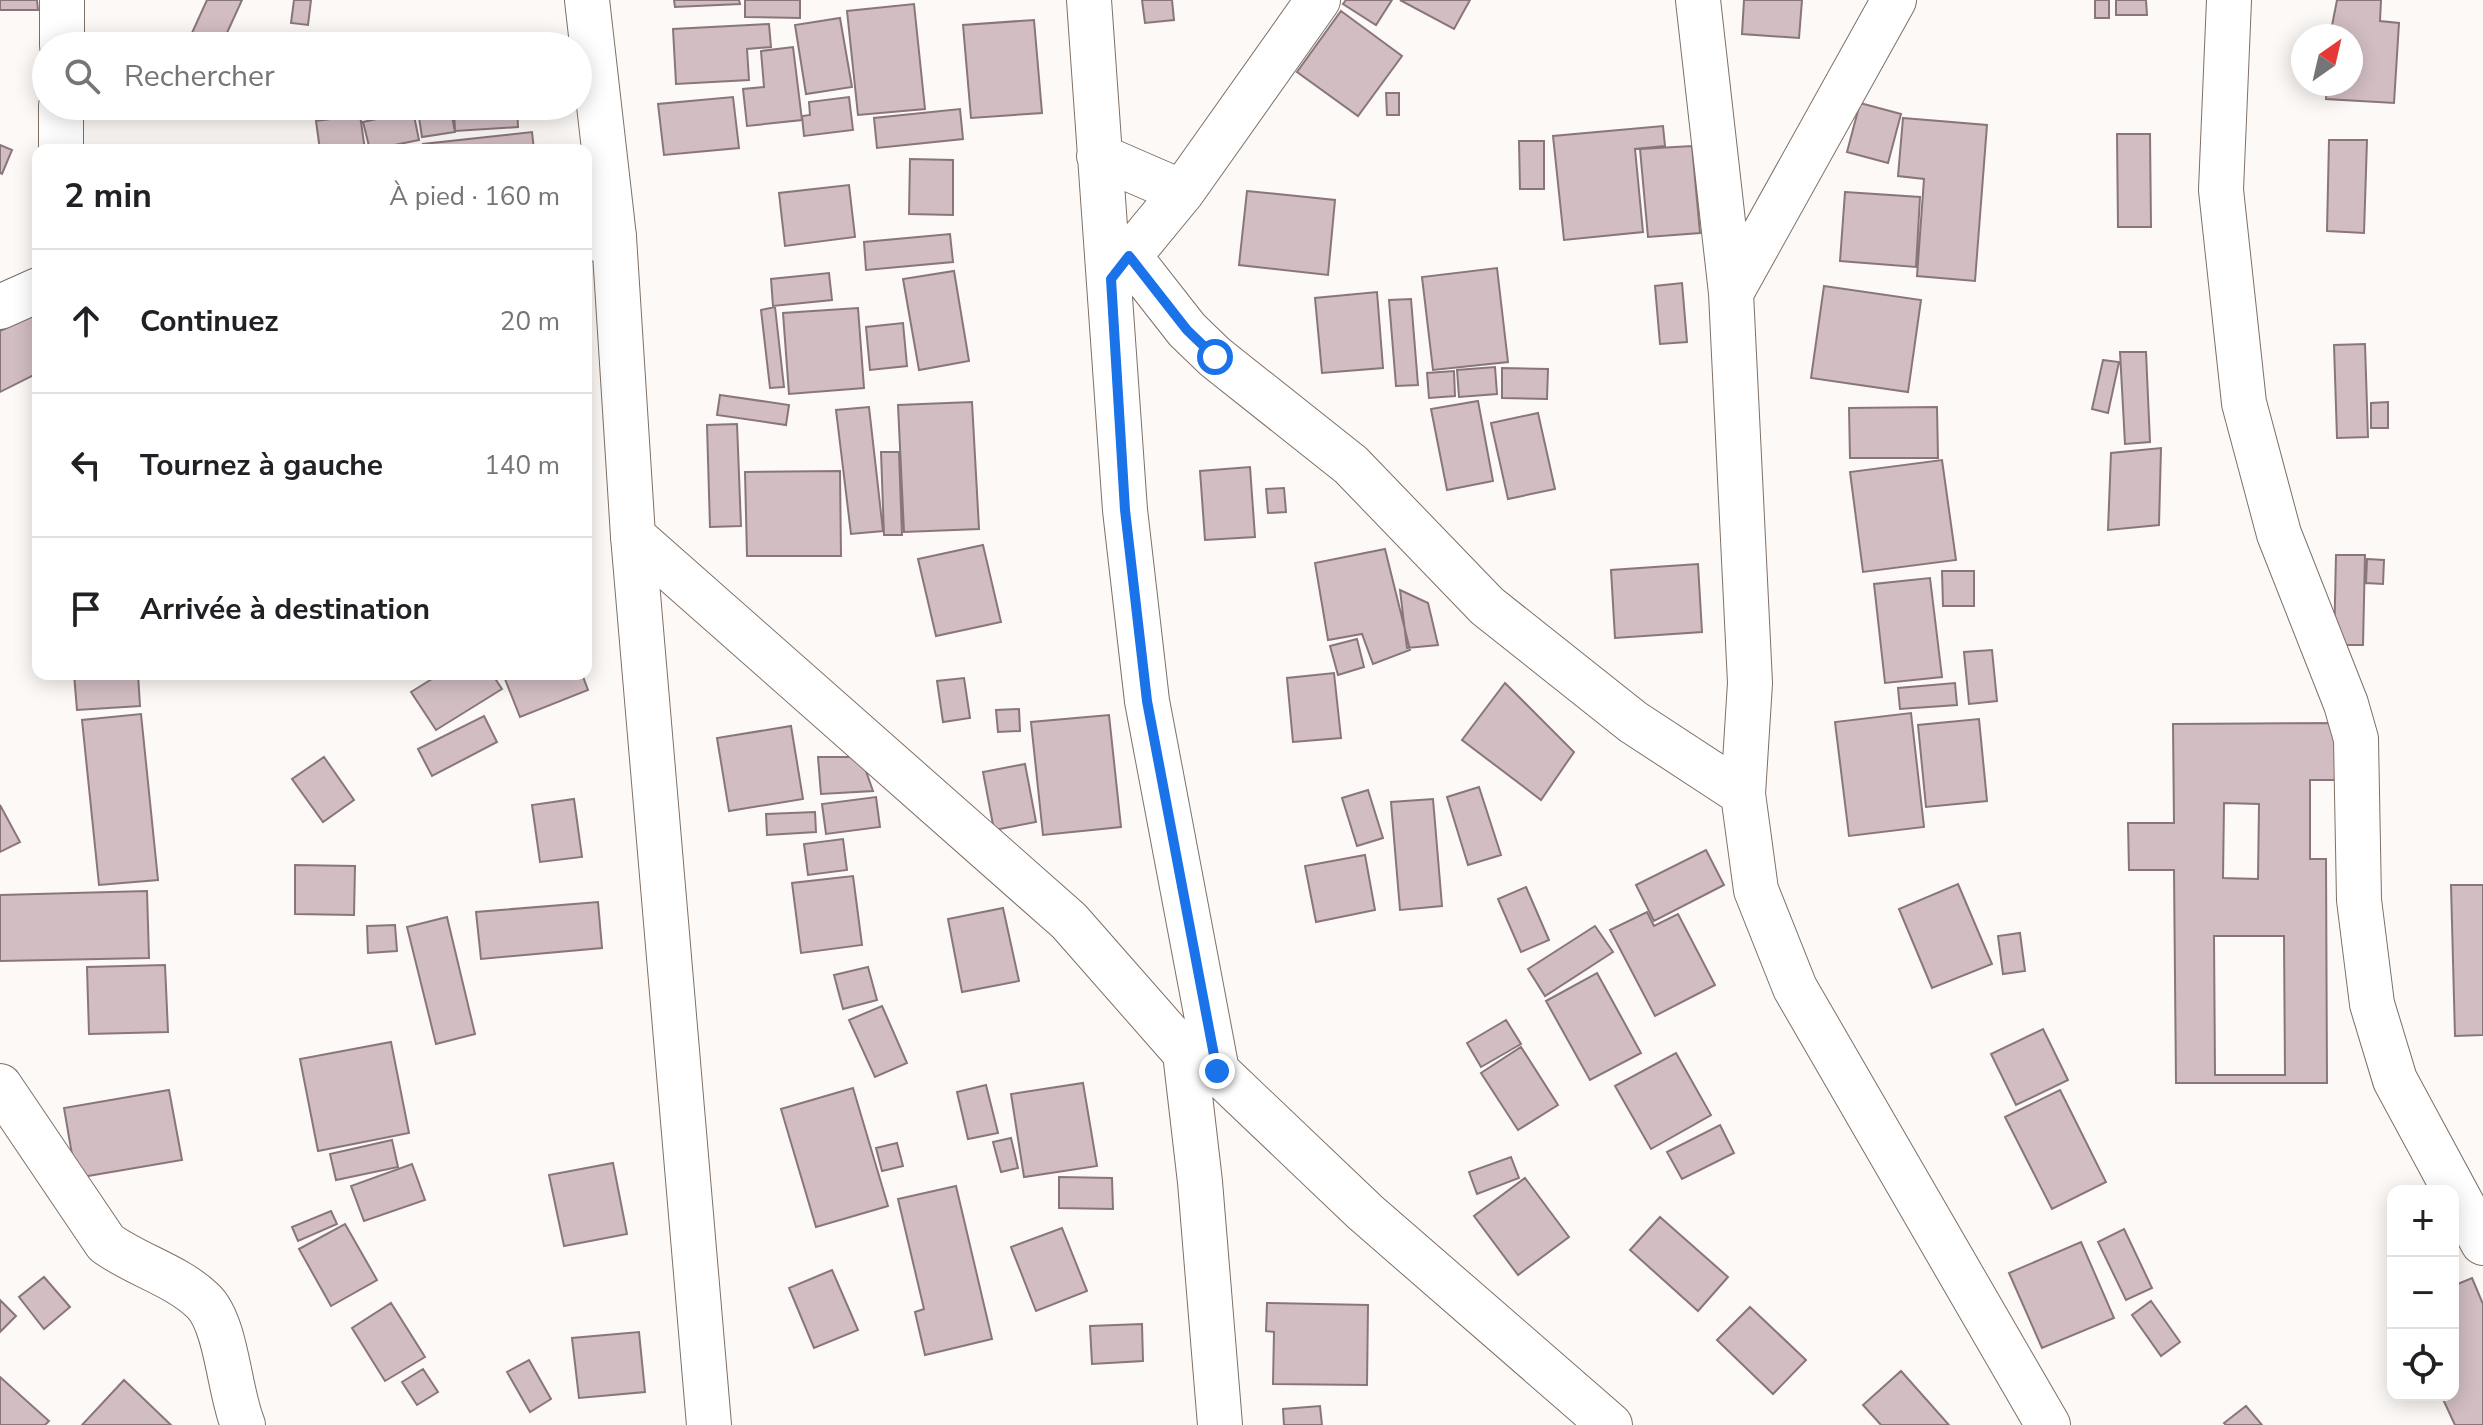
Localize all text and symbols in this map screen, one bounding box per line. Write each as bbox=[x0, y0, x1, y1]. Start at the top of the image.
north arrow bbox=[2291, 24, 2363, 96]
search box bbox=[32, 32, 592, 120]
icon: search bbox=[60, 54, 104, 98]
text: Rechercher bbox=[124, 56, 275, 97]
text: 2 min bbox=[64, 173, 152, 219]
text: À pied · 160 m bbox=[389, 179, 560, 214]
icon: ahead bbox=[64, 299, 108, 343]
text: Continuez bbox=[140, 301, 279, 342]
text: 20 m bbox=[500, 304, 560, 339]
route start bbox=[1197, 339, 1233, 375]
icon: left bbox=[64, 443, 108, 487]
text: Tournez à gauche bbox=[140, 445, 383, 486]
text: 140 m bbox=[484, 448, 560, 483]
icon: arrive bbox=[64, 587, 108, 631]
text: Arrivée à destination bbox=[140, 589, 430, 630]
route end bbox=[1199, 1053, 1235, 1089]
map controls bbox=[2387, 1185, 2459, 1401]
button: + bbox=[2387, 1185, 2459, 1257]
button: − bbox=[2387, 1257, 2459, 1329]
button: locate bbox=[2387, 1329, 2459, 1401]

